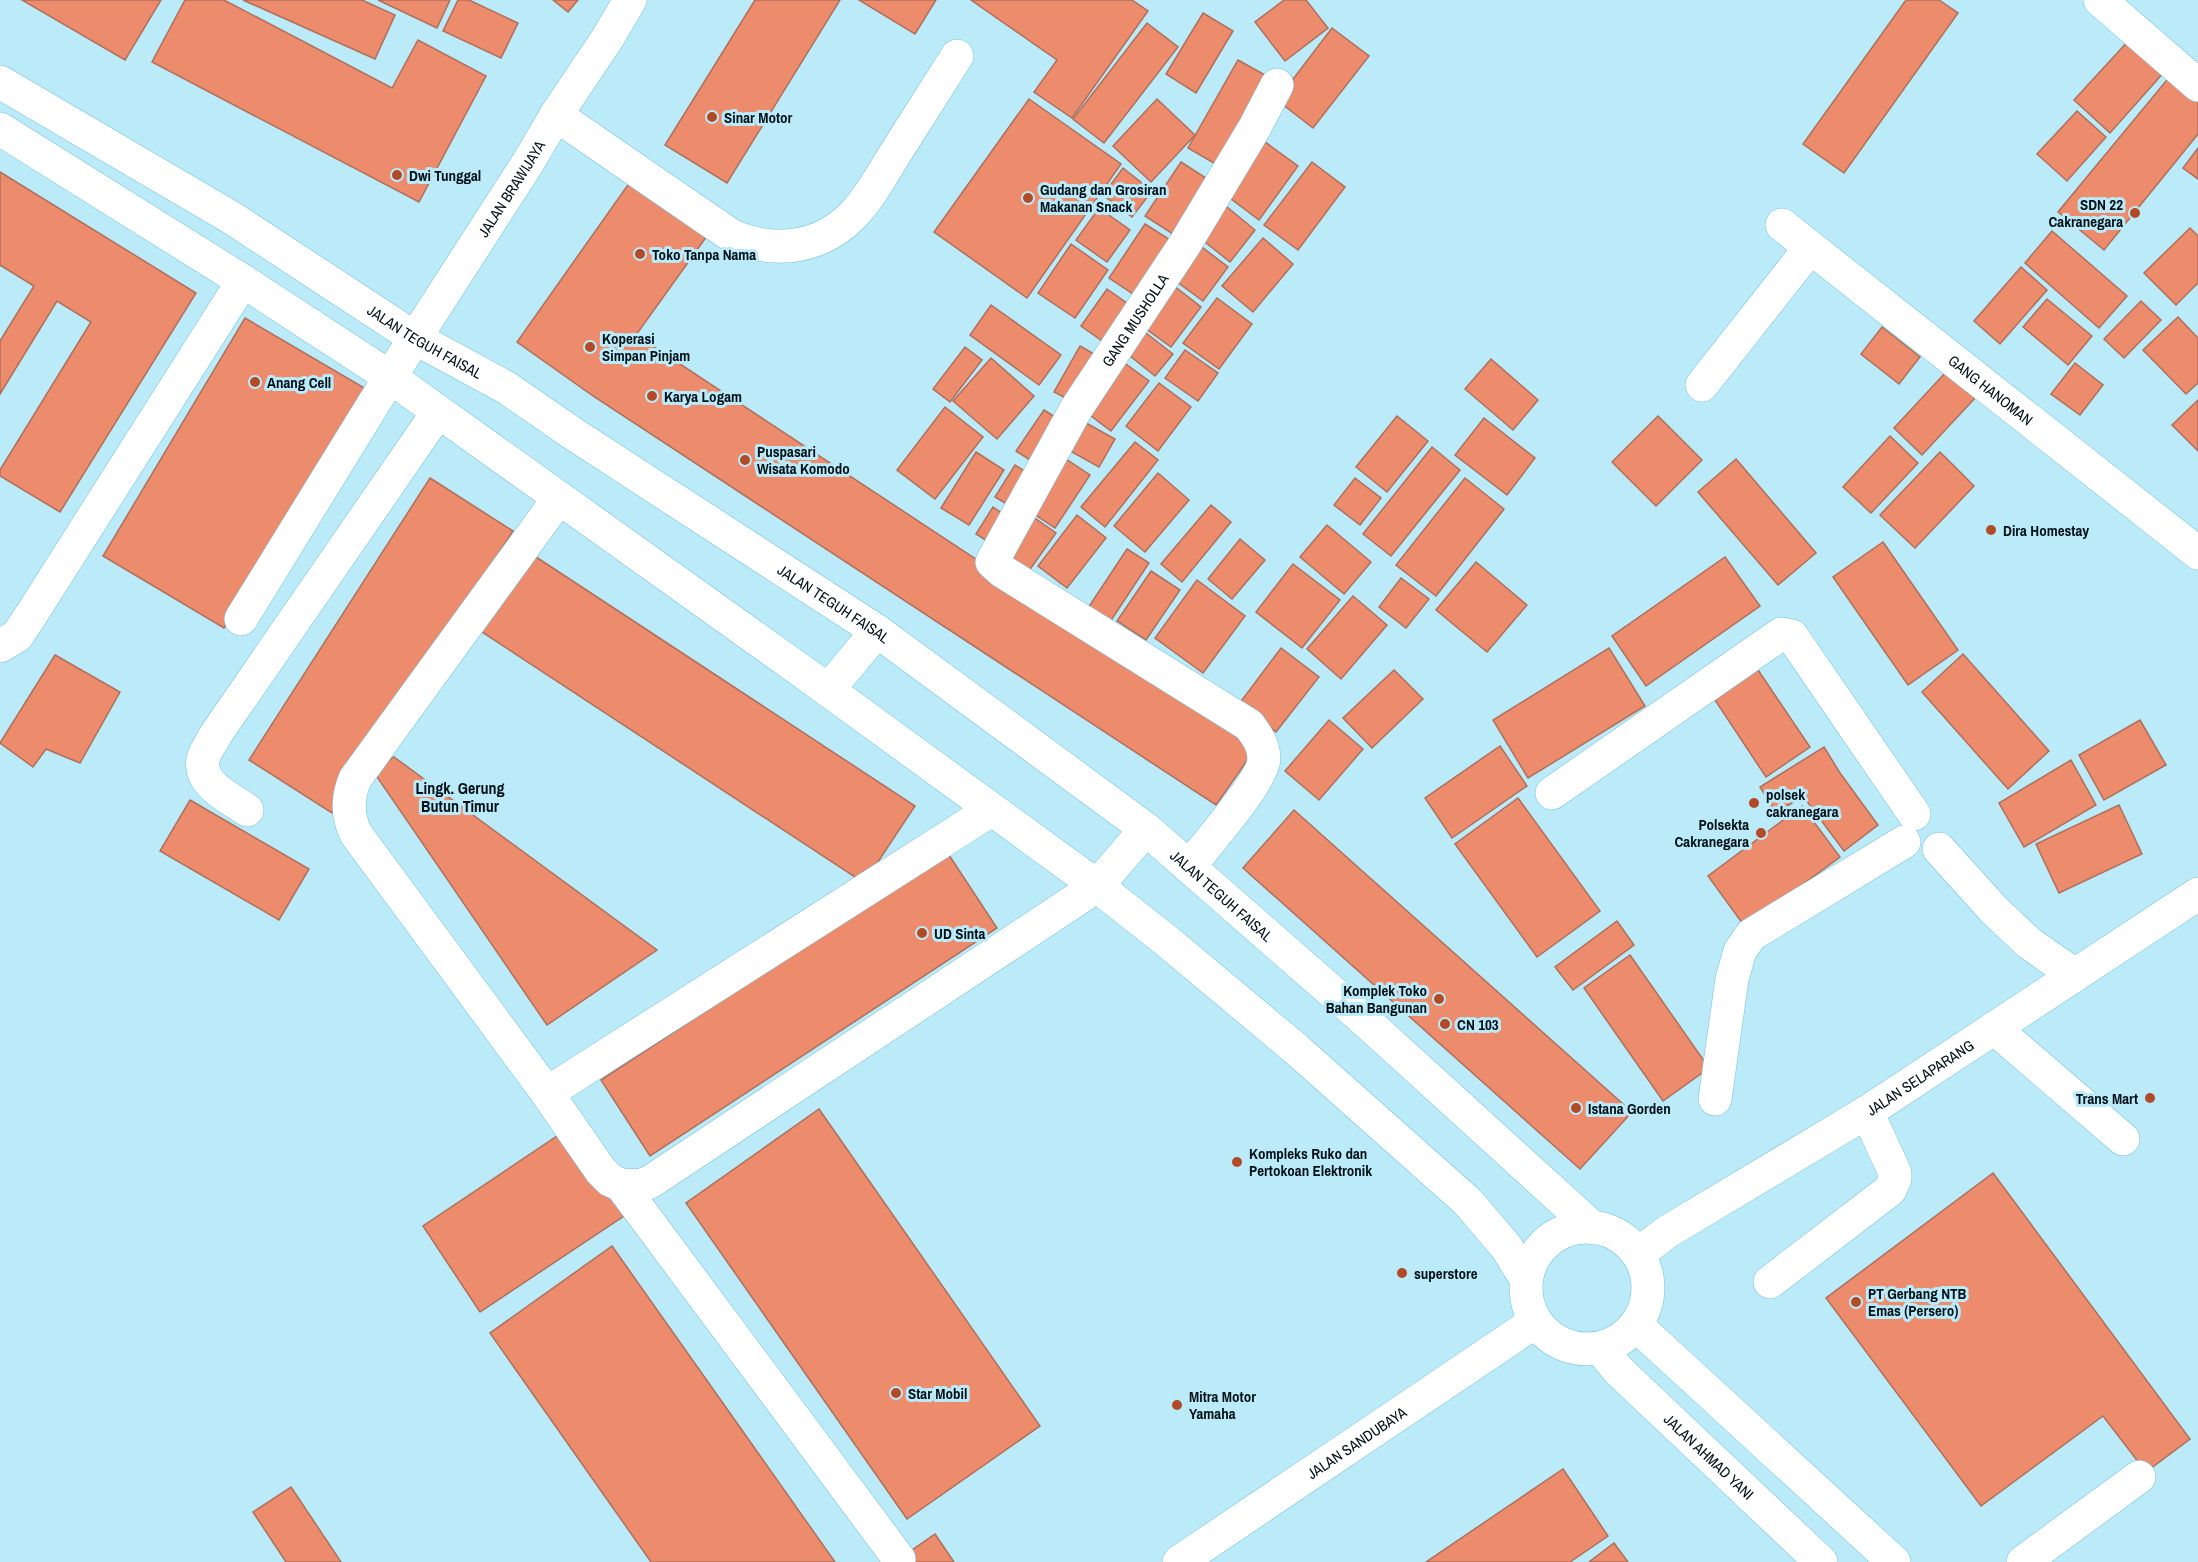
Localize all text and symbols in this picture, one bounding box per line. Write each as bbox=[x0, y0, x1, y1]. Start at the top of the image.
place label: Sinar Motor bbox=[724, 107, 793, 128]
marker: Sinar Motor bbox=[705, 110, 719, 124]
street label: JALAN BRAWIJAYA bbox=[472, 136, 550, 241]
place label: Dwi Tunggal bbox=[409, 165, 481, 186]
marker: Dwi Tunggal bbox=[390, 168, 404, 182]
place label: Gudang dan Grosiran Makanan Snack bbox=[1040, 179, 1166, 217]
marker: Gudang dan Grosiran Makanan Snack bbox=[1021, 191, 1035, 205]
place label: SDN 22 Cakranegara bbox=[2048, 194, 2123, 232]
marker: SDN 22 Cakranegara bbox=[2128, 206, 2142, 220]
place label: Toko Tanpa Nama bbox=[652, 244, 756, 265]
marker: Toko Tanpa Nama bbox=[633, 247, 647, 261]
street label: GANG MUSHOLLA bbox=[1096, 269, 1174, 371]
street label: JALAN TEGUH FAISAL bbox=[364, 299, 486, 383]
place label: Koperasi Simpan Pinjam bbox=[602, 328, 690, 366]
marker: Koperasi Simpan Pinjam bbox=[583, 340, 597, 354]
street label: GANG HANOMAN bbox=[1944, 350, 2038, 430]
place label: Anang Cell bbox=[267, 372, 331, 393]
marker: Anang Cell bbox=[248, 375, 262, 389]
place label: Karya Logam bbox=[664, 386, 742, 407]
marker: Karya Logam bbox=[645, 389, 659, 403]
place label: Puspasari Wisata Komodo bbox=[757, 441, 850, 479]
marker: Puspasari Wisata Komodo bbox=[738, 453, 752, 467]
place label: Dira Homestay bbox=[2003, 520, 2089, 541]
marker: Dira Homestay bbox=[1984, 523, 1998, 537]
street label: JALAN TEGUH FAISAL bbox=[774, 559, 894, 648]
district label: Lingk. Gerung Butun Timur bbox=[416, 777, 504, 817]
place label: polsek cakranegara bbox=[1766, 784, 1839, 822]
marker: polsek cakranegara bbox=[1747, 796, 1761, 810]
place label: Polsekta Cakranegara bbox=[1674, 814, 1749, 852]
marker: Polsekta Cakranegara bbox=[1754, 826, 1768, 840]
street label: JALAN TEGUH FAISAL bbox=[1166, 845, 1278, 946]
place label: UD Sinta bbox=[934, 923, 985, 944]
marker: UD Sinta bbox=[915, 926, 929, 940]
place label: Komplek Toko Bahan Bangunan bbox=[1326, 980, 1427, 1018]
marker: Komplek Toko Bahan Bangunan bbox=[1432, 992, 1446, 1006]
place label: CN 103 bbox=[1457, 1014, 1499, 1035]
marker: CN 103 bbox=[1438, 1017, 1452, 1031]
street label: JALAN SELAPARANG bbox=[1862, 1034, 1978, 1120]
place label: Trans Mart bbox=[2076, 1088, 2138, 1109]
marker: Trans Mart bbox=[2143, 1091, 2157, 1105]
place label: Istana Gorden bbox=[1588, 1098, 1671, 1119]
marker: Istana Gorden bbox=[1569, 1101, 1583, 1115]
place label: Kompleks Ruko dan Pertokoan Elektronik bbox=[1249, 1143, 1372, 1181]
marker: Kompleks Ruko dan Pertokoan Elektronik bbox=[1230, 1155, 1244, 1169]
place label: superstore bbox=[1414, 1263, 1478, 1284]
marker: superstore bbox=[1395, 1266, 1409, 1280]
place label: PT Gerbang NTB Emas (Persero) bbox=[1868, 1283, 1967, 1321]
marker: PT Gerbang NTB Emas (Persero) bbox=[1849, 1295, 1863, 1309]
place label: Star Mobil bbox=[908, 1383, 967, 1404]
marker: Star Mobil bbox=[889, 1386, 903, 1400]
place label: Mitra Motor Yamaha bbox=[1189, 1386, 1256, 1424]
marker: Mitra Motor Yamaha bbox=[1170, 1398, 1184, 1412]
street label: JALAN SANDUBAYA bbox=[1303, 1401, 1411, 1483]
street label: JALAN AHMAD YANI bbox=[1660, 1409, 1759, 1504]

